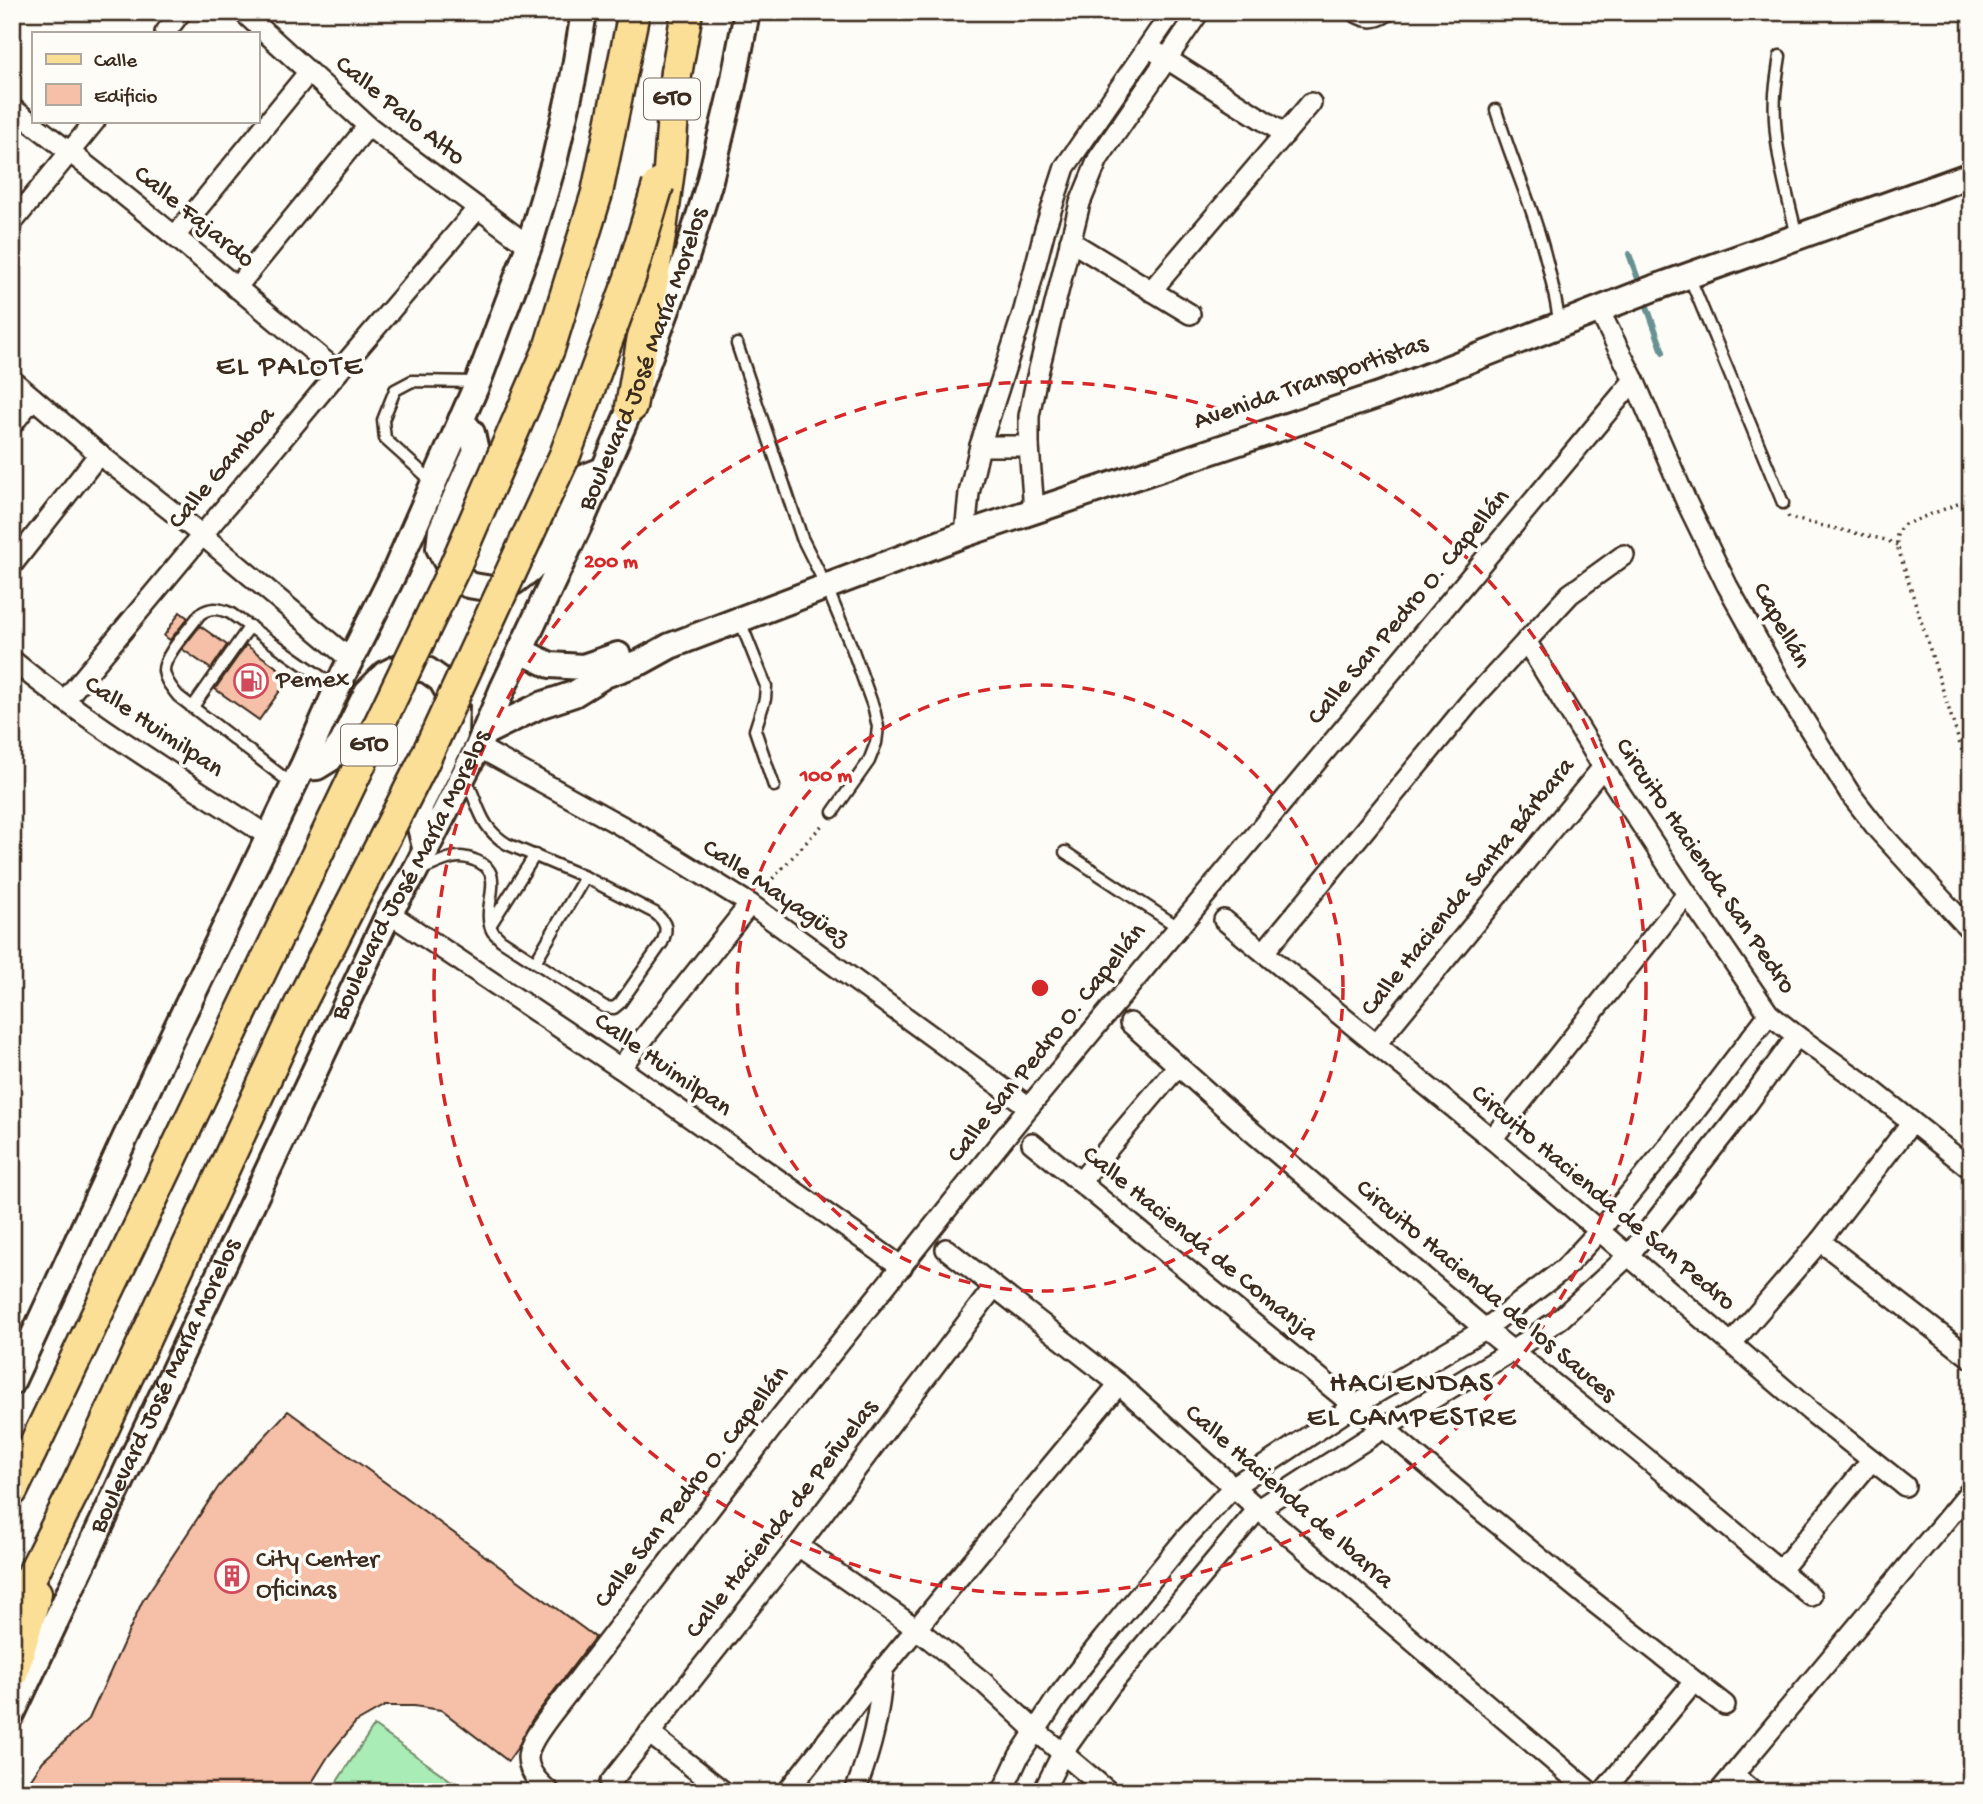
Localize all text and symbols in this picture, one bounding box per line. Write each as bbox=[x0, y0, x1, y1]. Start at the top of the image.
legend bbox=[32, 32, 259, 122]
text: Calle bbox=[94, 50, 138, 75]
street label: Calle Palo Alto bbox=[328, 50, 470, 174]
road number: GTO bbox=[644, 78, 700, 119]
text: Edificio bbox=[94, 86, 158, 111]
street label: Calle Fajardo bbox=[126, 160, 260, 276]
street label: Boulevard José María Morelos bbox=[572, 203, 717, 517]
street label: Avenida Transportistas bbox=[1190, 329, 1433, 439]
district label: EL PALOTE bbox=[216, 351, 364, 386]
street label: Calle Gamboa bbox=[163, 400, 284, 537]
street label: Calle San Pedro O. Capellán bbox=[1302, 483, 1519, 733]
text: 200 m bbox=[584, 551, 638, 576]
street label: Capellán bbox=[1744, 578, 1816, 675]
fuel station icon: Pemex bbox=[232, 662, 270, 700]
place label: Pemex bbox=[275, 666, 350, 697]
street label: Calle Huimilpan bbox=[77, 670, 229, 786]
road number: GTO bbox=[341, 724, 397, 766]
street label: Boulevard José María Morelos bbox=[325, 725, 499, 1027]
street label: Circuito Hacienda San Pedro bbox=[1607, 733, 1801, 1001]
street label: Calle Hacienda Santa Bárbara bbox=[1355, 751, 1584, 1024]
text: 100 m bbox=[799, 765, 852, 790]
street label: Calle Mayagüez bbox=[695, 833, 856, 956]
street label: Calle San Pedro O. Capellán bbox=[942, 917, 1155, 1170]
centre of rings bbox=[1028, 976, 1052, 1000]
street label: Calle Huimilpan bbox=[587, 1007, 738, 1125]
street label: Circuito Hacienda de San Pedro bbox=[1463, 1079, 1741, 1319]
street label: Calle Hacienda de Comanja bbox=[1075, 1140, 1324, 1351]
street label: Circuito Hacienda de los Sauces bbox=[1348, 1174, 1623, 1411]
street label: Boulevard José María Morelos bbox=[83, 1233, 249, 1540]
street label: Calle San Pedro O. Capellán bbox=[589, 1360, 798, 1615]
district label: HACIENDAS EL CAMPESTRE bbox=[1307, 1368, 1517, 1437]
street label: Calle Hacienda de Peñuelas bbox=[680, 1393, 887, 1646]
street label: Calle Hacienda de Ibarra bbox=[1177, 1399, 1400, 1598]
place label: City Center Oficinas bbox=[256, 1546, 381, 1607]
building icon: City Center Oficinas bbox=[213, 1557, 251, 1595]

